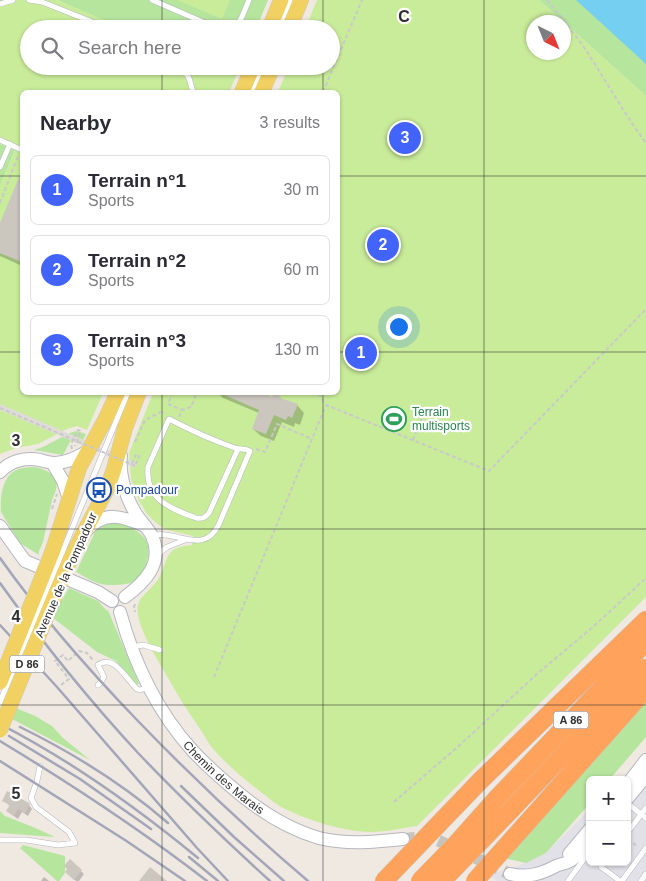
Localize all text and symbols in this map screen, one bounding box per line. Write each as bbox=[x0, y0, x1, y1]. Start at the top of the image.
text: C bbox=[398, 8, 410, 25]
north arrow bbox=[526, 15, 571, 60]
search box bbox=[20, 20, 340, 75]
icon: search bbox=[38, 34, 66, 62]
text: Search here bbox=[78, 37, 182, 58]
text: Nearby bbox=[40, 111, 111, 134]
text: 3 results bbox=[260, 114, 320, 131]
pin: 3 bbox=[389, 119, 421, 157]
text: Terrain n°1 bbox=[88, 170, 186, 191]
text: 1 bbox=[53, 181, 61, 198]
text: 30 m bbox=[283, 181, 319, 198]
text: Sports bbox=[88, 192, 134, 209]
pin: 2 bbox=[367, 226, 399, 264]
text: Terrain n°2 bbox=[88, 250, 186, 271]
text: 2 bbox=[53, 261, 61, 278]
text: 60 m bbox=[283, 261, 319, 278]
text: Sports bbox=[88, 272, 134, 289]
your location bbox=[386, 314, 412, 340]
text: Terrain n°3 bbox=[88, 330, 186, 351]
pin: 1 bbox=[345, 334, 377, 372]
text: 3 bbox=[53, 341, 61, 358]
text: 130 m bbox=[275, 341, 319, 358]
text: Sports bbox=[88, 352, 134, 369]
place label: Terrain multisports bbox=[412, 405, 470, 433]
sports icon: Terrain multisports bbox=[381, 406, 407, 432]
text: 3 bbox=[12, 432, 21, 449]
bus stop icon: Pompadour bbox=[86, 477, 112, 503]
place label: Pompadour bbox=[116, 483, 178, 497]
street label: Avenue de la Pompadour bbox=[32, 510, 100, 640]
text: 4 bbox=[12, 608, 21, 625]
road number: D 86 bbox=[10, 656, 44, 672]
road number: A 86 bbox=[554, 712, 588, 728]
street label: Chemin des Marais bbox=[180, 738, 267, 817]
map controls bbox=[586, 776, 631, 866]
button: + bbox=[586, 776, 631, 821]
text: 5 bbox=[12, 785, 21, 802]
button: − bbox=[586, 821, 631, 866]

